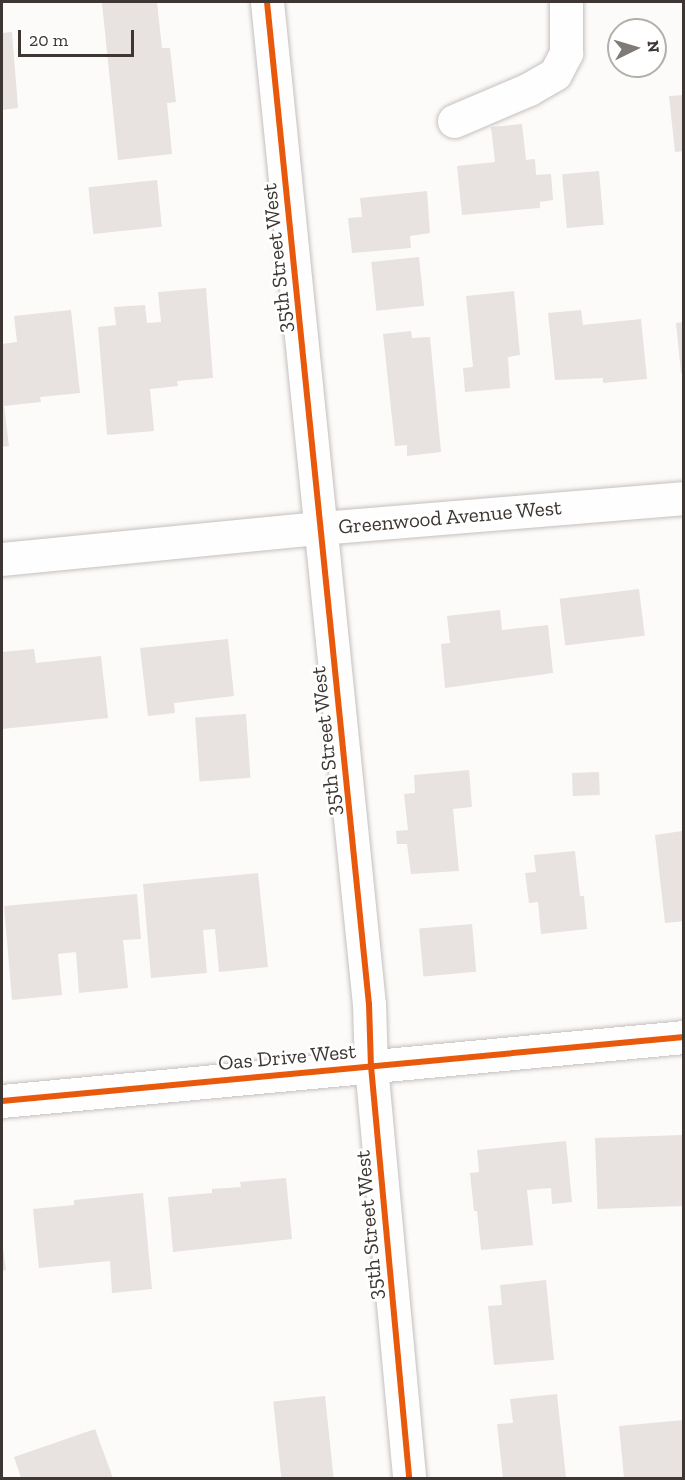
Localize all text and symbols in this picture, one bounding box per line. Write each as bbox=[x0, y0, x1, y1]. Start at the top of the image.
scale bar bbox=[21, 18, 136, 56]
north arrow bbox=[607, 18, 667, 78]
text: 20 m bbox=[29, 29, 68, 51]
text: N bbox=[643, 40, 663, 53]
street label: 35th Street West bbox=[257, 182, 297, 334]
street label: Greenwood Avenue West bbox=[337, 495, 563, 539]
street label: 35th Street West bbox=[306, 665, 346, 817]
street label: Oas Drive West bbox=[217, 1038, 357, 1076]
street label: 35th Street West bbox=[350, 1149, 388, 1301]

